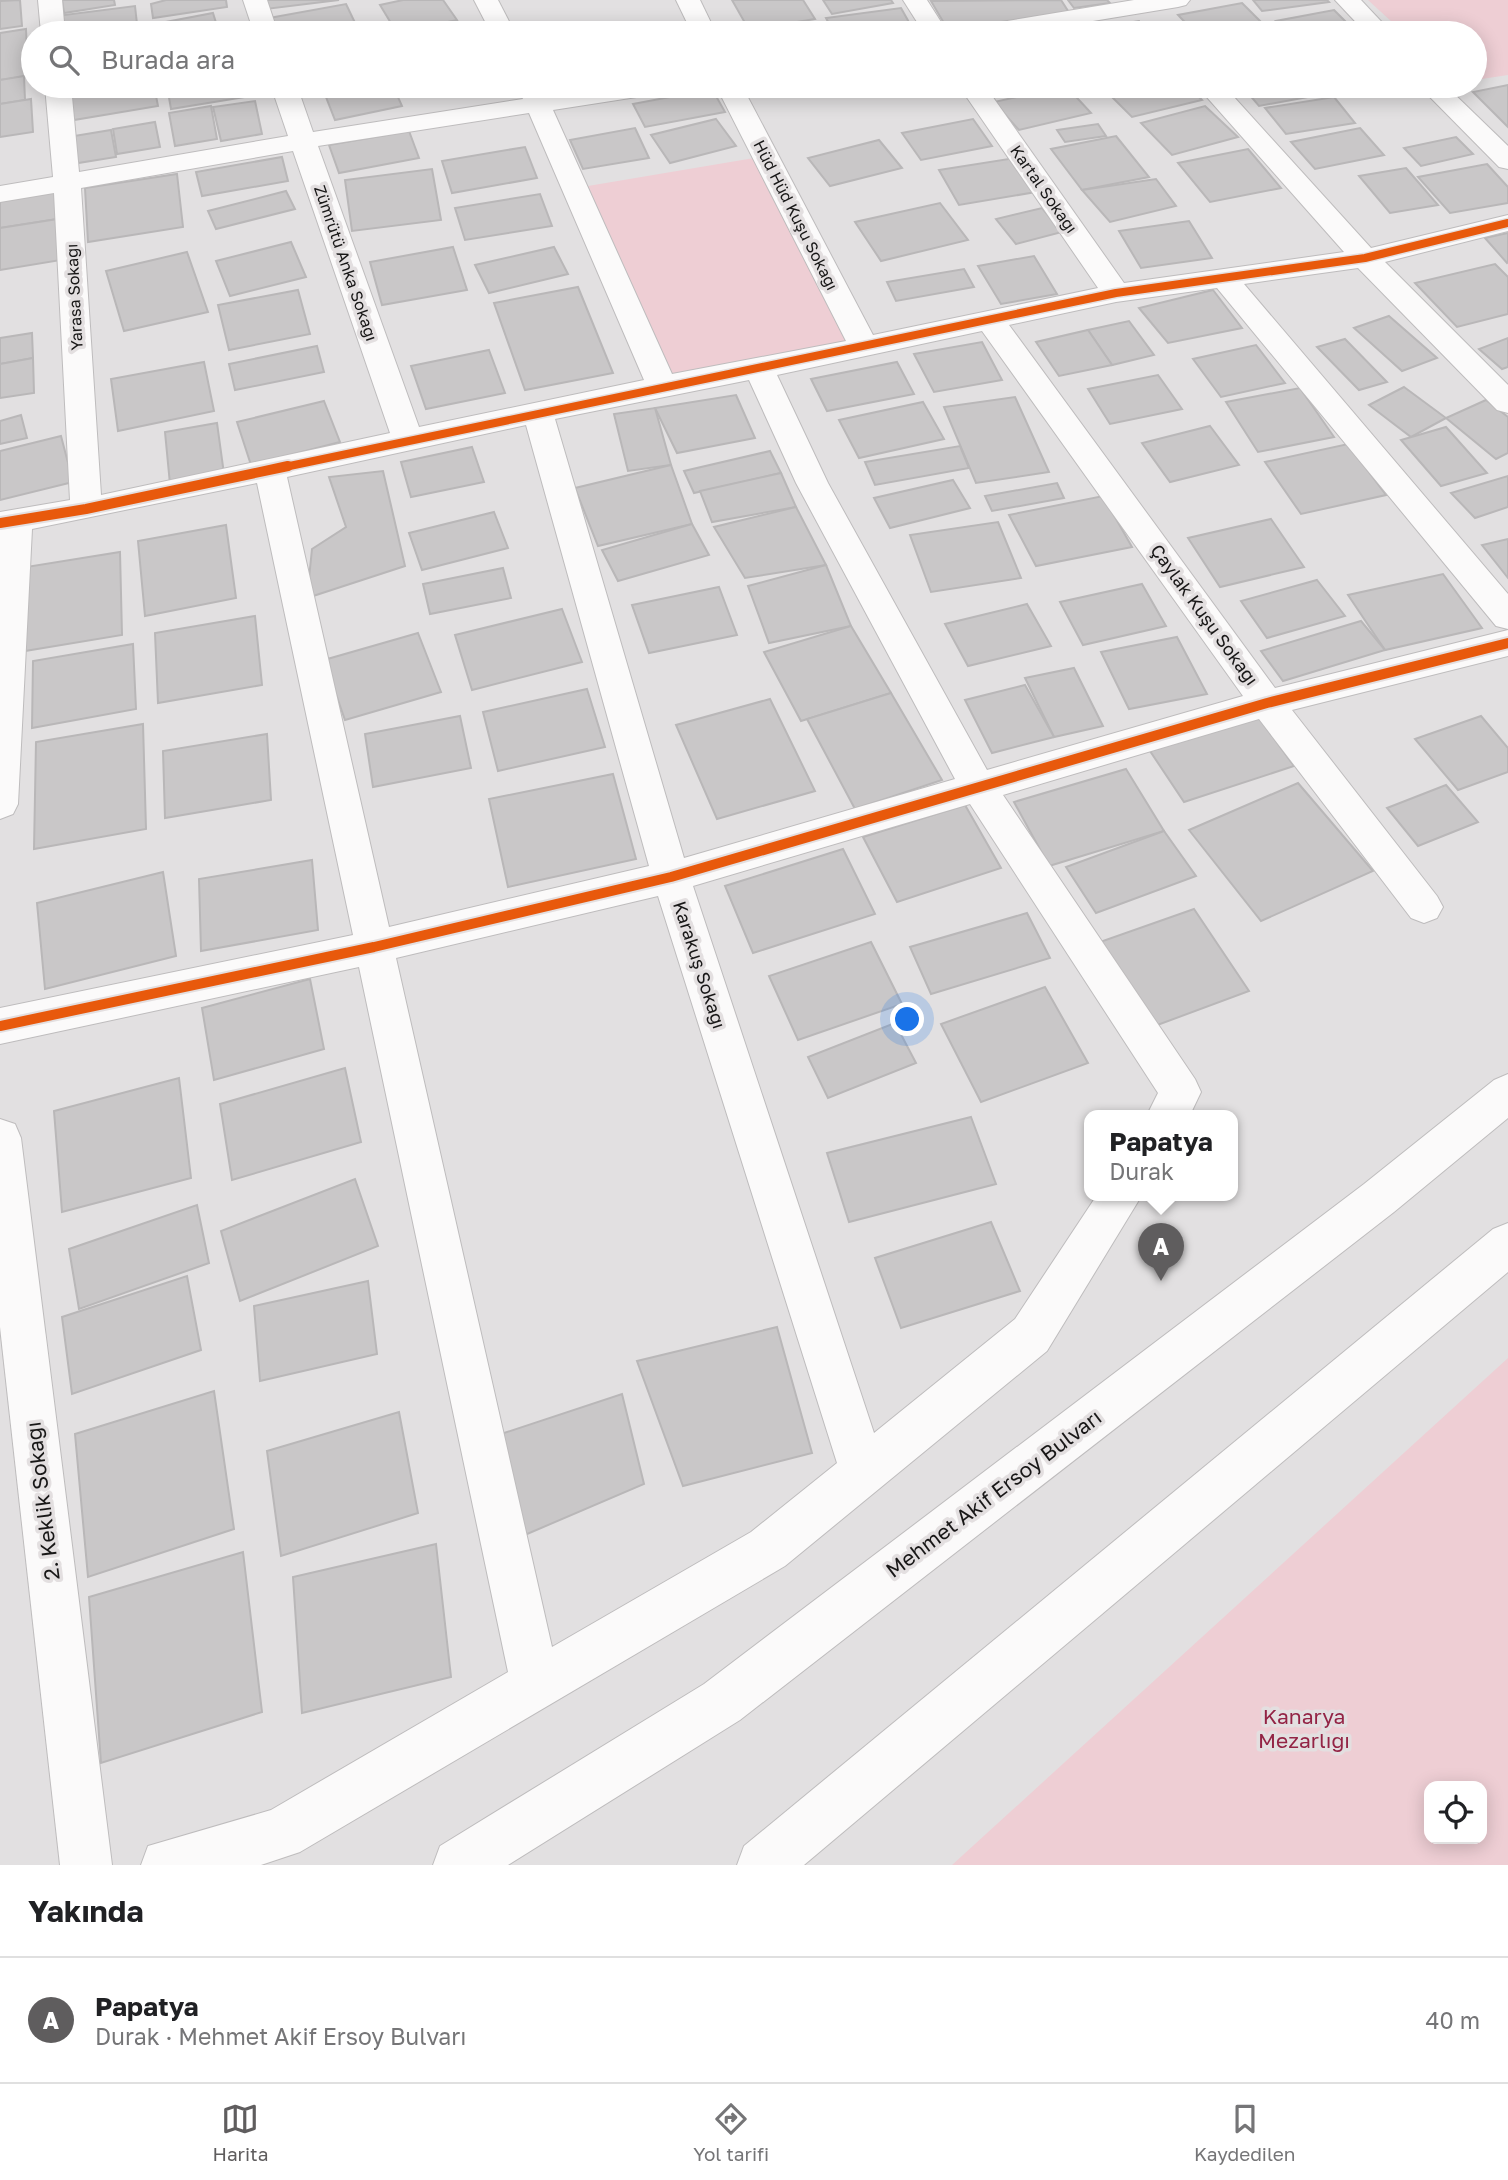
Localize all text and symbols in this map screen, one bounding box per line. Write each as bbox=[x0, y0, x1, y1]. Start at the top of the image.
search box bbox=[21, 21, 1487, 98]
icon: search bbox=[45, 41, 83, 79]
text: Burada ara bbox=[101, 44, 235, 75]
street label: Hüd Hüd Kuşu Sokağı bbox=[749, 137, 843, 293]
street label: Kartal Sokağı bbox=[1006, 141, 1082, 237]
street label: Zümrütü Anka Sokağı bbox=[310, 182, 382, 344]
street label: Yarasa Sokağı bbox=[61, 243, 87, 351]
street label: Çaylak Kuşu Sokağı bbox=[1146, 540, 1263, 689]
street label: Karakuş Sokağı bbox=[669, 898, 731, 1031]
your location bbox=[890, 1002, 924, 1036]
popup bbox=[1084, 1110, 1238, 1201]
text: Papatya bbox=[1109, 1126, 1213, 1157]
text: Durak bbox=[1109, 1157, 1174, 1185]
pin: A bbox=[1138, 1223, 1184, 1281]
street label: Mehmet Akif Ersoy Bulvarı bbox=[880, 1404, 1106, 1583]
street label: 2. Keklik Sokağı bbox=[19, 1420, 65, 1582]
park label: Kanarya Mezarlığı bbox=[1258, 1703, 1350, 1753]
map controls bbox=[1424, 1781, 1487, 1844]
button: locate bbox=[1424, 1781, 1487, 1844]
text: Yakında bbox=[28, 1893, 144, 1929]
text: Papatya bbox=[95, 1991, 199, 2022]
text: A bbox=[43, 2006, 59, 2034]
text: 40 m bbox=[1426, 2006, 1480, 2034]
text: Durak · Mehmet Akif Ersoy Bulvarı bbox=[95, 2022, 466, 2050]
tab: Harita bbox=[212, 2100, 268, 2165]
tab: Yol tarifi bbox=[693, 2100, 769, 2165]
tab: Kaydedilen bbox=[1194, 2100, 1296, 2165]

